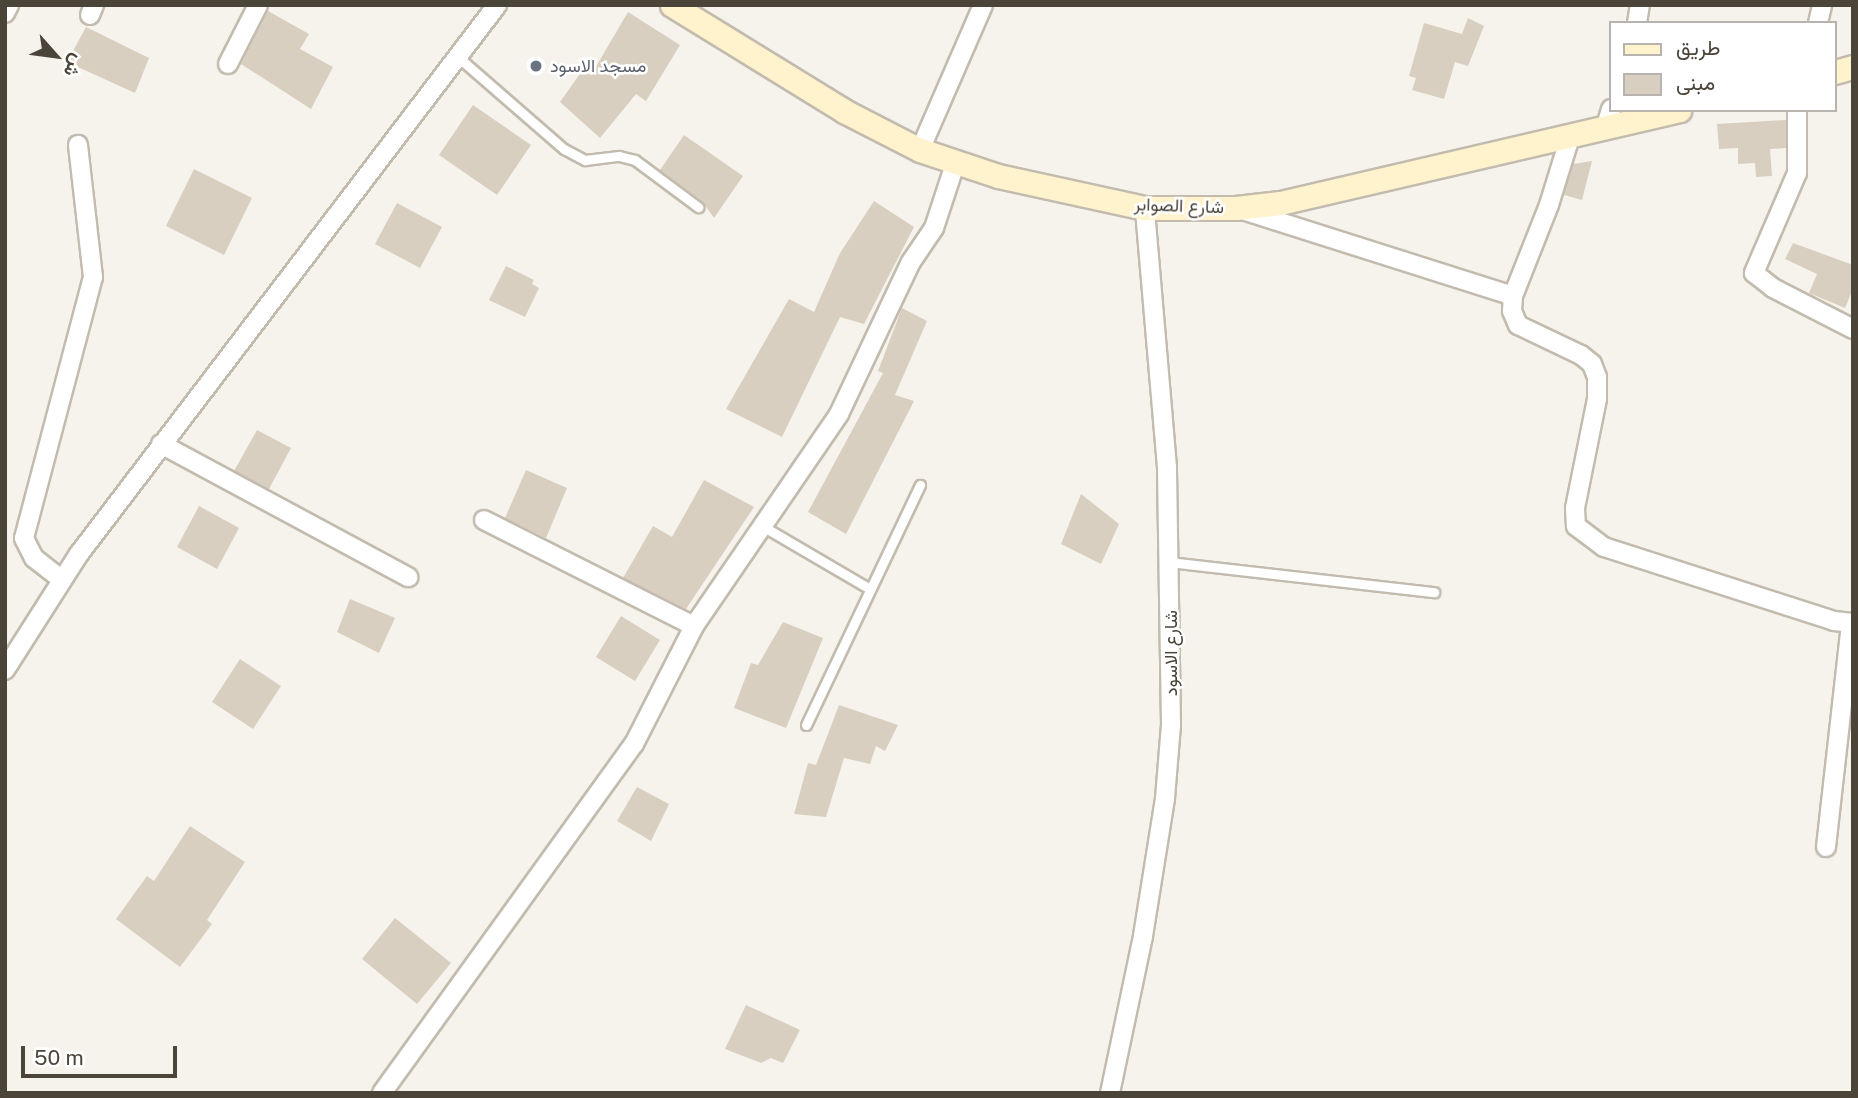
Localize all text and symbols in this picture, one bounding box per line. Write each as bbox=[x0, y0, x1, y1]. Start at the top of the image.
north arrow bbox=[21, 21, 91, 91]
legend bbox=[1610, 21, 1837, 112]
text: طريق bbox=[1676, 35, 1721, 60]
text: ش bbox=[59, 51, 90, 81]
place label: مسجد الاسود bbox=[550, 55, 646, 77]
marker: مسجد الاسود bbox=[528, 58, 544, 74]
text: مبنى bbox=[1676, 70, 1715, 95]
street label: شارع الصوابر bbox=[1134, 194, 1224, 218]
street label: شارع الاسود bbox=[1160, 610, 1182, 696]
scale bar bbox=[24, 1032, 180, 1076]
text: 50 m bbox=[34, 1045, 84, 1070]

